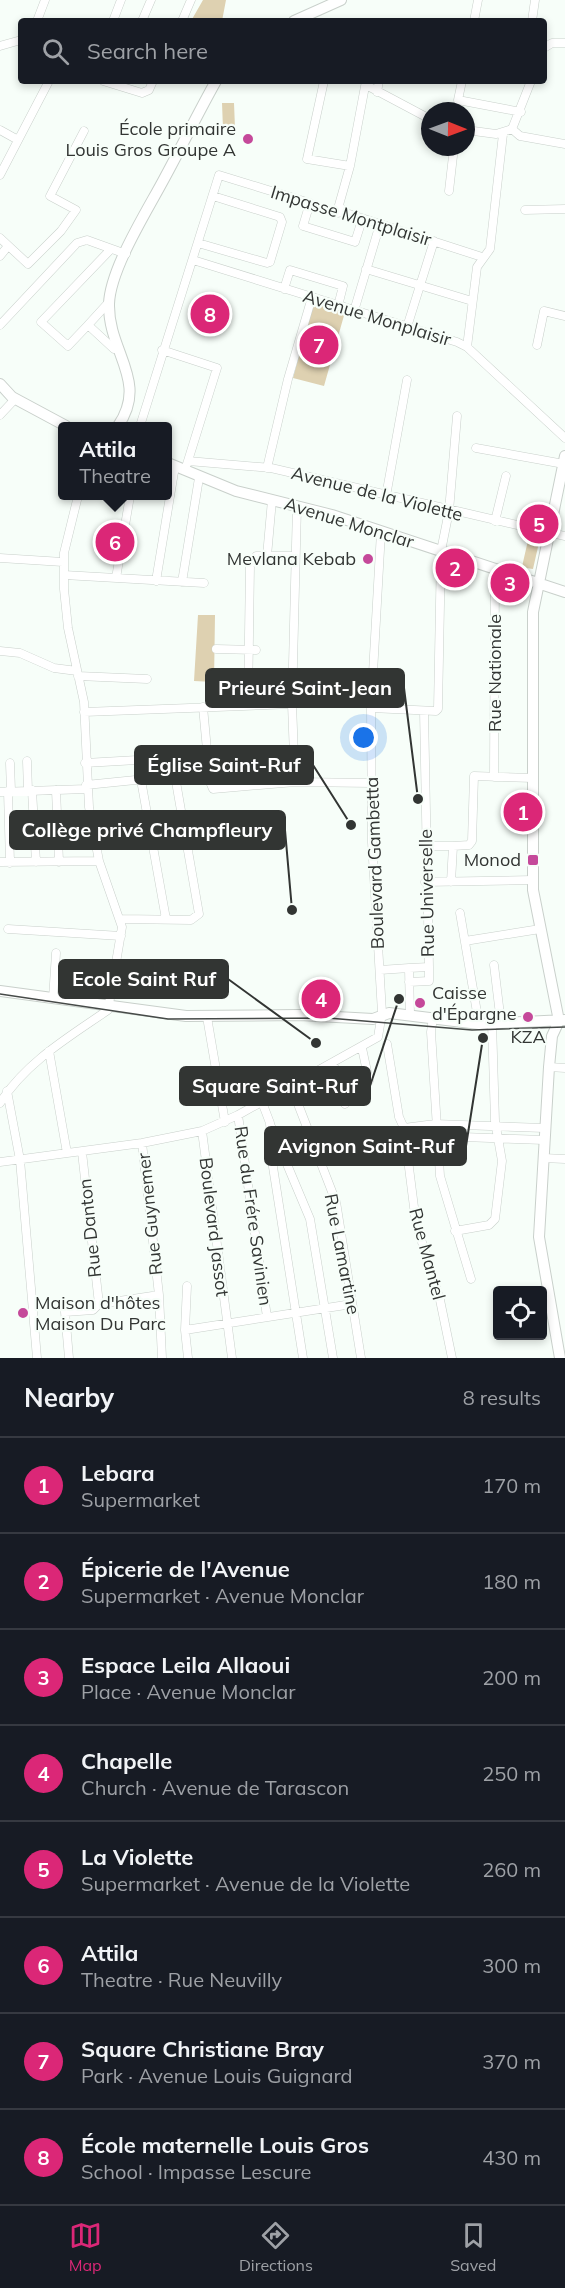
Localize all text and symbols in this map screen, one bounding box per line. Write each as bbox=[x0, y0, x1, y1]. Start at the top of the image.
search box bbox=[18, 18, 547, 84]
icon: search bbox=[39, 35, 72, 68]
text: Search here bbox=[87, 37, 208, 65]
north arrow bbox=[421, 102, 475, 156]
place label: École primaire Louis Gros Groupe A bbox=[65, 117, 236, 161]
marker: École primaire Louis Gros Groupe A bbox=[241, 132, 255, 146]
street label: Impasse Montplaisir bbox=[268, 180, 435, 251]
street label: Avenue Monplaisir bbox=[300, 284, 454, 351]
pin: 8 bbox=[190, 292, 230, 336]
pin: 7 bbox=[300, 322, 338, 368]
popup bbox=[58, 422, 172, 500]
text: Attila bbox=[79, 435, 137, 463]
street label: Avenue de la Violette bbox=[289, 461, 465, 526]
text: Theatre bbox=[79, 463, 151, 488]
street label: Avenue Monclar bbox=[282, 492, 417, 553]
pin: 5 bbox=[520, 502, 558, 546]
pin: 6 bbox=[96, 520, 134, 564]
pin: 2 bbox=[436, 546, 474, 590]
place label: Mevlana Kebab bbox=[227, 547, 356, 570]
marker: Mevlana Kebab bbox=[361, 552, 375, 566]
pin: 3 bbox=[490, 560, 530, 606]
street label: Rue Nationale bbox=[483, 614, 506, 732]
callout: Prieuré Saint-Jean bbox=[206, 669, 404, 707]
text: Prieuré Saint-Jean bbox=[218, 675, 392, 700]
your location bbox=[349, 723, 378, 752]
callout: Église Saint-Ruf bbox=[135, 746, 313, 784]
text: Église Saint-Ruf bbox=[147, 752, 301, 777]
street label: Boulevard Gambetta bbox=[360, 776, 389, 950]
pin: 1 bbox=[504, 790, 542, 834]
callout: Collège privé Champfleury bbox=[10, 811, 285, 849]
text: Collège privé Champfleury bbox=[22, 817, 273, 842]
street label: Rue Universelle bbox=[414, 829, 439, 957]
place label: Monod bbox=[464, 848, 521, 871]
marker: Monod bbox=[526, 853, 540, 867]
callout: Ecole Saint Ruf bbox=[59, 960, 228, 998]
text: Ecole Saint Ruf bbox=[72, 966, 217, 991]
pin: 4 bbox=[302, 976, 340, 1022]
place label: Caisse d'Épargne bbox=[432, 981, 517, 1025]
marker: Caisse d'Épargne bbox=[413, 996, 427, 1010]
marker: KZA bbox=[521, 1010, 535, 1024]
place label: KZA bbox=[510, 1025, 546, 1048]
callout: Square Saint-Ruf bbox=[180, 1067, 370, 1105]
text: Square Saint-Ruf bbox=[192, 1073, 359, 1098]
street label: Rue du Frére Savinien bbox=[229, 1125, 277, 1307]
callout: Avignon Saint-Ruf bbox=[265, 1127, 466, 1165]
text: Avignon Saint-Ruf bbox=[278, 1133, 455, 1158]
street label: Rue Guynemer bbox=[132, 1151, 167, 1276]
street label: Boulevard Jassot bbox=[195, 1156, 234, 1298]
street label: Rue Danton bbox=[73, 1178, 106, 1279]
street label: Rue Lamartine bbox=[320, 1192, 365, 1316]
street label: Rue Mantel bbox=[404, 1205, 451, 1302]
map controls bbox=[493, 1286, 547, 1340]
button: locate bbox=[493, 1286, 547, 1340]
place label: Maison d'hôtes Maison Du Parc bbox=[35, 1291, 166, 1335]
marker: Maison d'hôtes Maison Du Parc bbox=[16, 1306, 30, 1320]
text: Nearby bbox=[24, 1381, 114, 1414]
text: 8 results bbox=[463, 1385, 541, 1410]
text: Lebara bbox=[81, 1459, 155, 1487]
text: 1 bbox=[38, 1473, 50, 1498]
text: 170 m bbox=[482, 1473, 541, 1498]
text: Supermarket bbox=[81, 1487, 200, 1512]
text: Épicerie de l'Avenue bbox=[81, 1555, 290, 1583]
text: 2 bbox=[38, 1569, 50, 1594]
text: 180 m bbox=[482, 1569, 541, 1594]
text: Supermarket · Avenue Monclar bbox=[81, 1583, 364, 1608]
text: Espace Leila Allaoui bbox=[81, 1651, 290, 1679]
text: 3 bbox=[38, 1665, 50, 1690]
text: 200 m bbox=[482, 1665, 541, 1690]
text: Place · Avenue Monclar bbox=[81, 1679, 296, 1704]
text: Chapelle bbox=[81, 1747, 172, 1775]
text: 4 bbox=[38, 1761, 50, 1786]
text: 250 m bbox=[482, 1761, 541, 1786]
text: Church · Avenue de Tarascon bbox=[81, 1775, 349, 1800]
text: La Violette bbox=[81, 1843, 193, 1871]
text: 5 bbox=[38, 1857, 50, 1882]
text: 260 m bbox=[482, 1857, 541, 1882]
text: Supermarket · Avenue de la Violette bbox=[81, 1871, 410, 1896]
text: Attila bbox=[81, 1939, 138, 1967]
text: 6 bbox=[38, 1953, 50, 1978]
text: 300 m bbox=[482, 1953, 541, 1978]
text: Theatre · Rue Neuvilly bbox=[81, 1967, 282, 1992]
text: Square Christiane Bray bbox=[81, 2035, 324, 2063]
text: 7 bbox=[38, 2049, 50, 2074]
text: 370 m bbox=[482, 2049, 541, 2074]
text: Park · Avenue Louis Guignard bbox=[81, 2063, 353, 2088]
text: École maternelle Louis Gros bbox=[81, 2131, 369, 2159]
text: 8 bbox=[38, 2145, 50, 2170]
text: 430 m bbox=[482, 2145, 541, 2170]
text: School · Impasse Lescure bbox=[81, 2159, 311, 2184]
tab: Map bbox=[69, 2219, 102, 2275]
tab: Directions bbox=[239, 2219, 313, 2275]
tab: Saved bbox=[450, 2219, 496, 2275]

